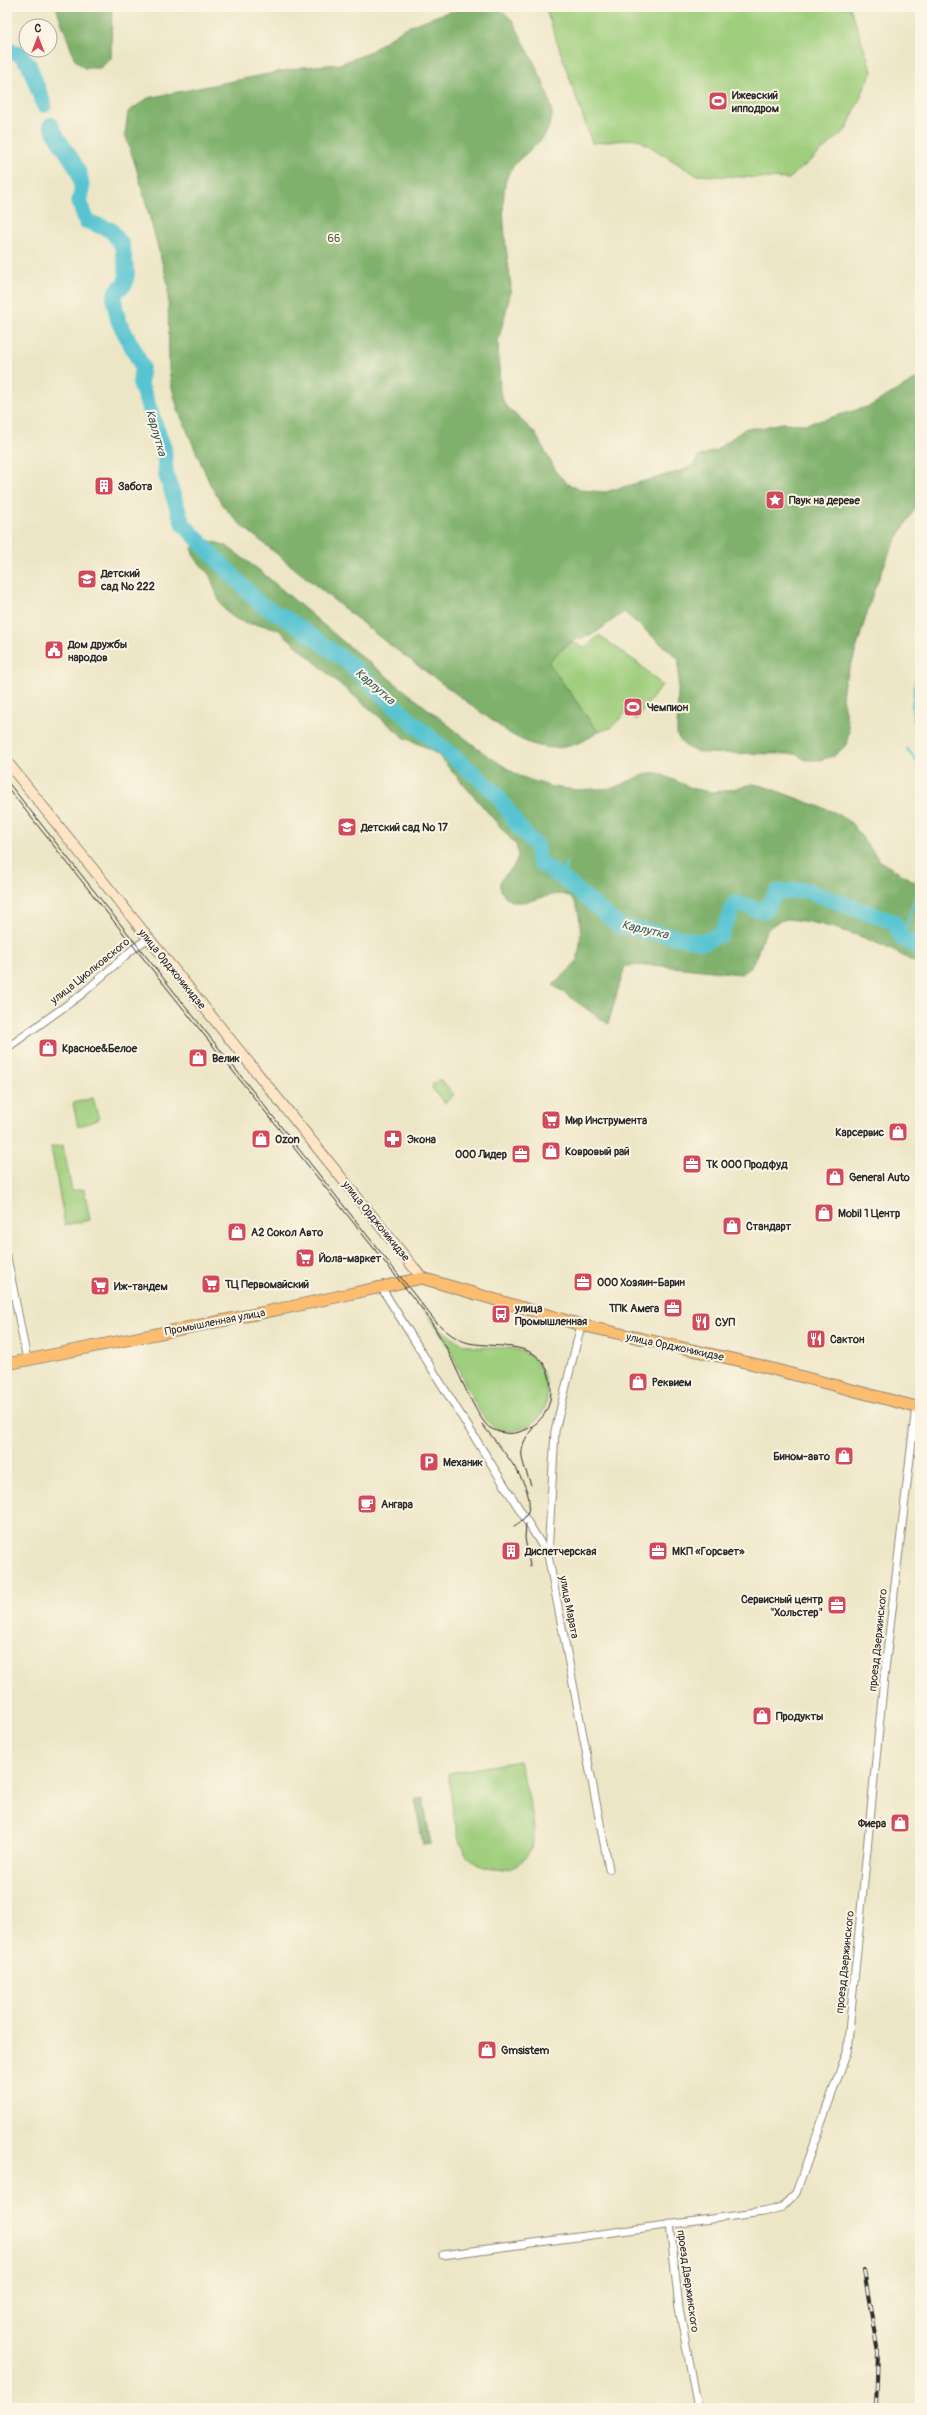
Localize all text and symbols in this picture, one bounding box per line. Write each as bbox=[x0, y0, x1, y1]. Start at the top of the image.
north arrow bbox=[18, 18, 58, 58]
text: С bbox=[35, 22, 42, 35]
place label: Ижевский ипподром bbox=[731, 89, 779, 115]
sports icon: Ижевский ипподром bbox=[707, 90, 729, 112]
park label: 66 bbox=[328, 232, 340, 245]
water label: Карлутка bbox=[142, 408, 170, 459]
building icon: Забота bbox=[93, 475, 115, 497]
place label: Забота bbox=[118, 480, 152, 493]
place icon: Паук на дереве bbox=[764, 489, 786, 511]
place label: Паук на дереве bbox=[789, 494, 861, 507]
place label: Детский сад № 222 bbox=[100, 567, 155, 593]
school or university icon: Детский сад № 222 bbox=[76, 568, 98, 590]
place label: Дом дружбы народов bbox=[67, 638, 127, 664]
public building icon: Дом дружбы народов bbox=[43, 639, 65, 661]
water label: Карлутка bbox=[352, 666, 399, 709]
sports icon: Чемпион bbox=[622, 696, 644, 718]
place label: Чемпион bbox=[647, 701, 689, 714]
school or university icon: Детский сад № 17 bbox=[336, 816, 358, 838]
place label: Детский сад № 17 bbox=[360, 821, 448, 834]
water label: Карлутка bbox=[620, 917, 671, 943]
street label: улица Орджоникидзе bbox=[135, 925, 209, 1012]
street label: улица Циолковского bbox=[47, 935, 132, 1008]
shop icon: Красное&Белое bbox=[37, 1037, 59, 1059]
place label: Красное&Белое bbox=[62, 1042, 138, 1055]
shop icon: Велик bbox=[187, 1047, 209, 1069]
place label: Велик bbox=[212, 1052, 240, 1065]
supermarket icon: Мир Инструмента bbox=[540, 1109, 562, 1131]
place label: Мир Инструмента bbox=[565, 1114, 647, 1127]
shop icon: Карсервис bbox=[887, 1121, 909, 1143]
place label: Карсервис bbox=[835, 1126, 884, 1139]
shop icon: Ozon bbox=[250, 1128, 272, 1150]
pharmacy icon: Экона bbox=[382, 1128, 404, 1150]
place label: Ozon bbox=[275, 1133, 300, 1146]
place label: Экона bbox=[407, 1133, 436, 1146]
shop icon: Ковровый рай bbox=[540, 1140, 562, 1162]
office icon: ООО Лидер bbox=[510, 1143, 532, 1165]
place label: Ковровый рай bbox=[565, 1145, 629, 1158]
place label: ООО Лидер bbox=[455, 1148, 507, 1161]
office icon: ТК ООО Продфуд bbox=[681, 1153, 703, 1175]
place label: ТК ООО Продфуд bbox=[705, 1158, 788, 1171]
shop icon: General Auto bbox=[824, 1166, 846, 1188]
place label: General Auto bbox=[849, 1171, 910, 1184]
street label: улица Орджоникидзе bbox=[339, 1177, 413, 1264]
shop icon: Mobil 1 Центр bbox=[813, 1202, 835, 1224]
place label: Mobil 1 Центр bbox=[838, 1207, 900, 1220]
shop icon: Стандарт bbox=[721, 1215, 743, 1237]
place label: Стандарт bbox=[746, 1220, 792, 1233]
shop icon: А2 Сокол Авто bbox=[226, 1221, 248, 1243]
place label: А2 Сокол Авто bbox=[251, 1226, 323, 1239]
supermarket icon: Йола-маркет bbox=[294, 1247, 316, 1269]
place label: Йола-маркет bbox=[319, 1252, 382, 1265]
office icon: ООО Хозяин-Барин bbox=[572, 1271, 594, 1293]
supermarket icon: ТЦ Первомайский bbox=[200, 1273, 222, 1295]
supermarket icon: Иж-тандем bbox=[89, 1275, 111, 1297]
place label: ООО Хозяин-Барин bbox=[597, 1276, 685, 1289]
place label: ТЦ Первомайский bbox=[224, 1278, 309, 1291]
place label: Иж-тандем bbox=[114, 1280, 168, 1293]
office icon: ТПК Амега bbox=[662, 1297, 684, 1319]
place label: улица Промышленная bbox=[514, 1302, 587, 1328]
place label: ТПК Амега bbox=[608, 1302, 659, 1315]
bus stop icon: улица Промышленная bbox=[490, 1303, 512, 1325]
street label: Промышленная улица bbox=[164, 1306, 266, 1338]
restaurant icon: СУП bbox=[690, 1311, 712, 1333]
place label: СУП bbox=[715, 1316, 735, 1329]
restaurant icon: Сактон bbox=[805, 1328, 827, 1350]
street label: улица Орджоникидзе bbox=[624, 1330, 726, 1364]
place label: Сактон bbox=[830, 1333, 865, 1346]
shop icon: Реквием bbox=[627, 1371, 649, 1393]
place label: Реквием bbox=[652, 1376, 692, 1389]
shop icon: Бином-авто bbox=[833, 1445, 855, 1467]
place label: Бином-авто bbox=[773, 1450, 830, 1463]
parking icon: Механик bbox=[418, 1451, 440, 1473]
place label: Механик bbox=[443, 1456, 483, 1469]
cafe icon: Ангара bbox=[356, 1493, 378, 1515]
place label: Ангара bbox=[381, 1498, 413, 1511]
building icon: Диспетчерская bbox=[500, 1540, 522, 1562]
office icon: МКП «Горсвет» bbox=[647, 1540, 669, 1562]
place label: Диспетчерская bbox=[524, 1545, 596, 1558]
place label: МКП «Горсвет» bbox=[672, 1545, 745, 1558]
street label: улица Марата bbox=[556, 1573, 581, 1640]
street label: проезд Дзержинского bbox=[866, 1588, 890, 1692]
place label: Сервисный центр "Хольстер" bbox=[741, 1593, 823, 1619]
office icon: Сервисный центр "Хольстер" bbox=[826, 1594, 848, 1616]
shop icon: Продукты bbox=[751, 1705, 773, 1727]
place label: Продукты bbox=[776, 1710, 823, 1723]
shop icon: Фиера bbox=[889, 1812, 911, 1834]
place label: Фиера bbox=[857, 1817, 886, 1830]
street label: проезд Дзержинского bbox=[833, 1910, 857, 2014]
shop icon: Gmsistem bbox=[476, 2039, 498, 2061]
place label: Gmsistem bbox=[501, 2044, 549, 2057]
street label: проезд Дзержинского bbox=[674, 2229, 702, 2333]

